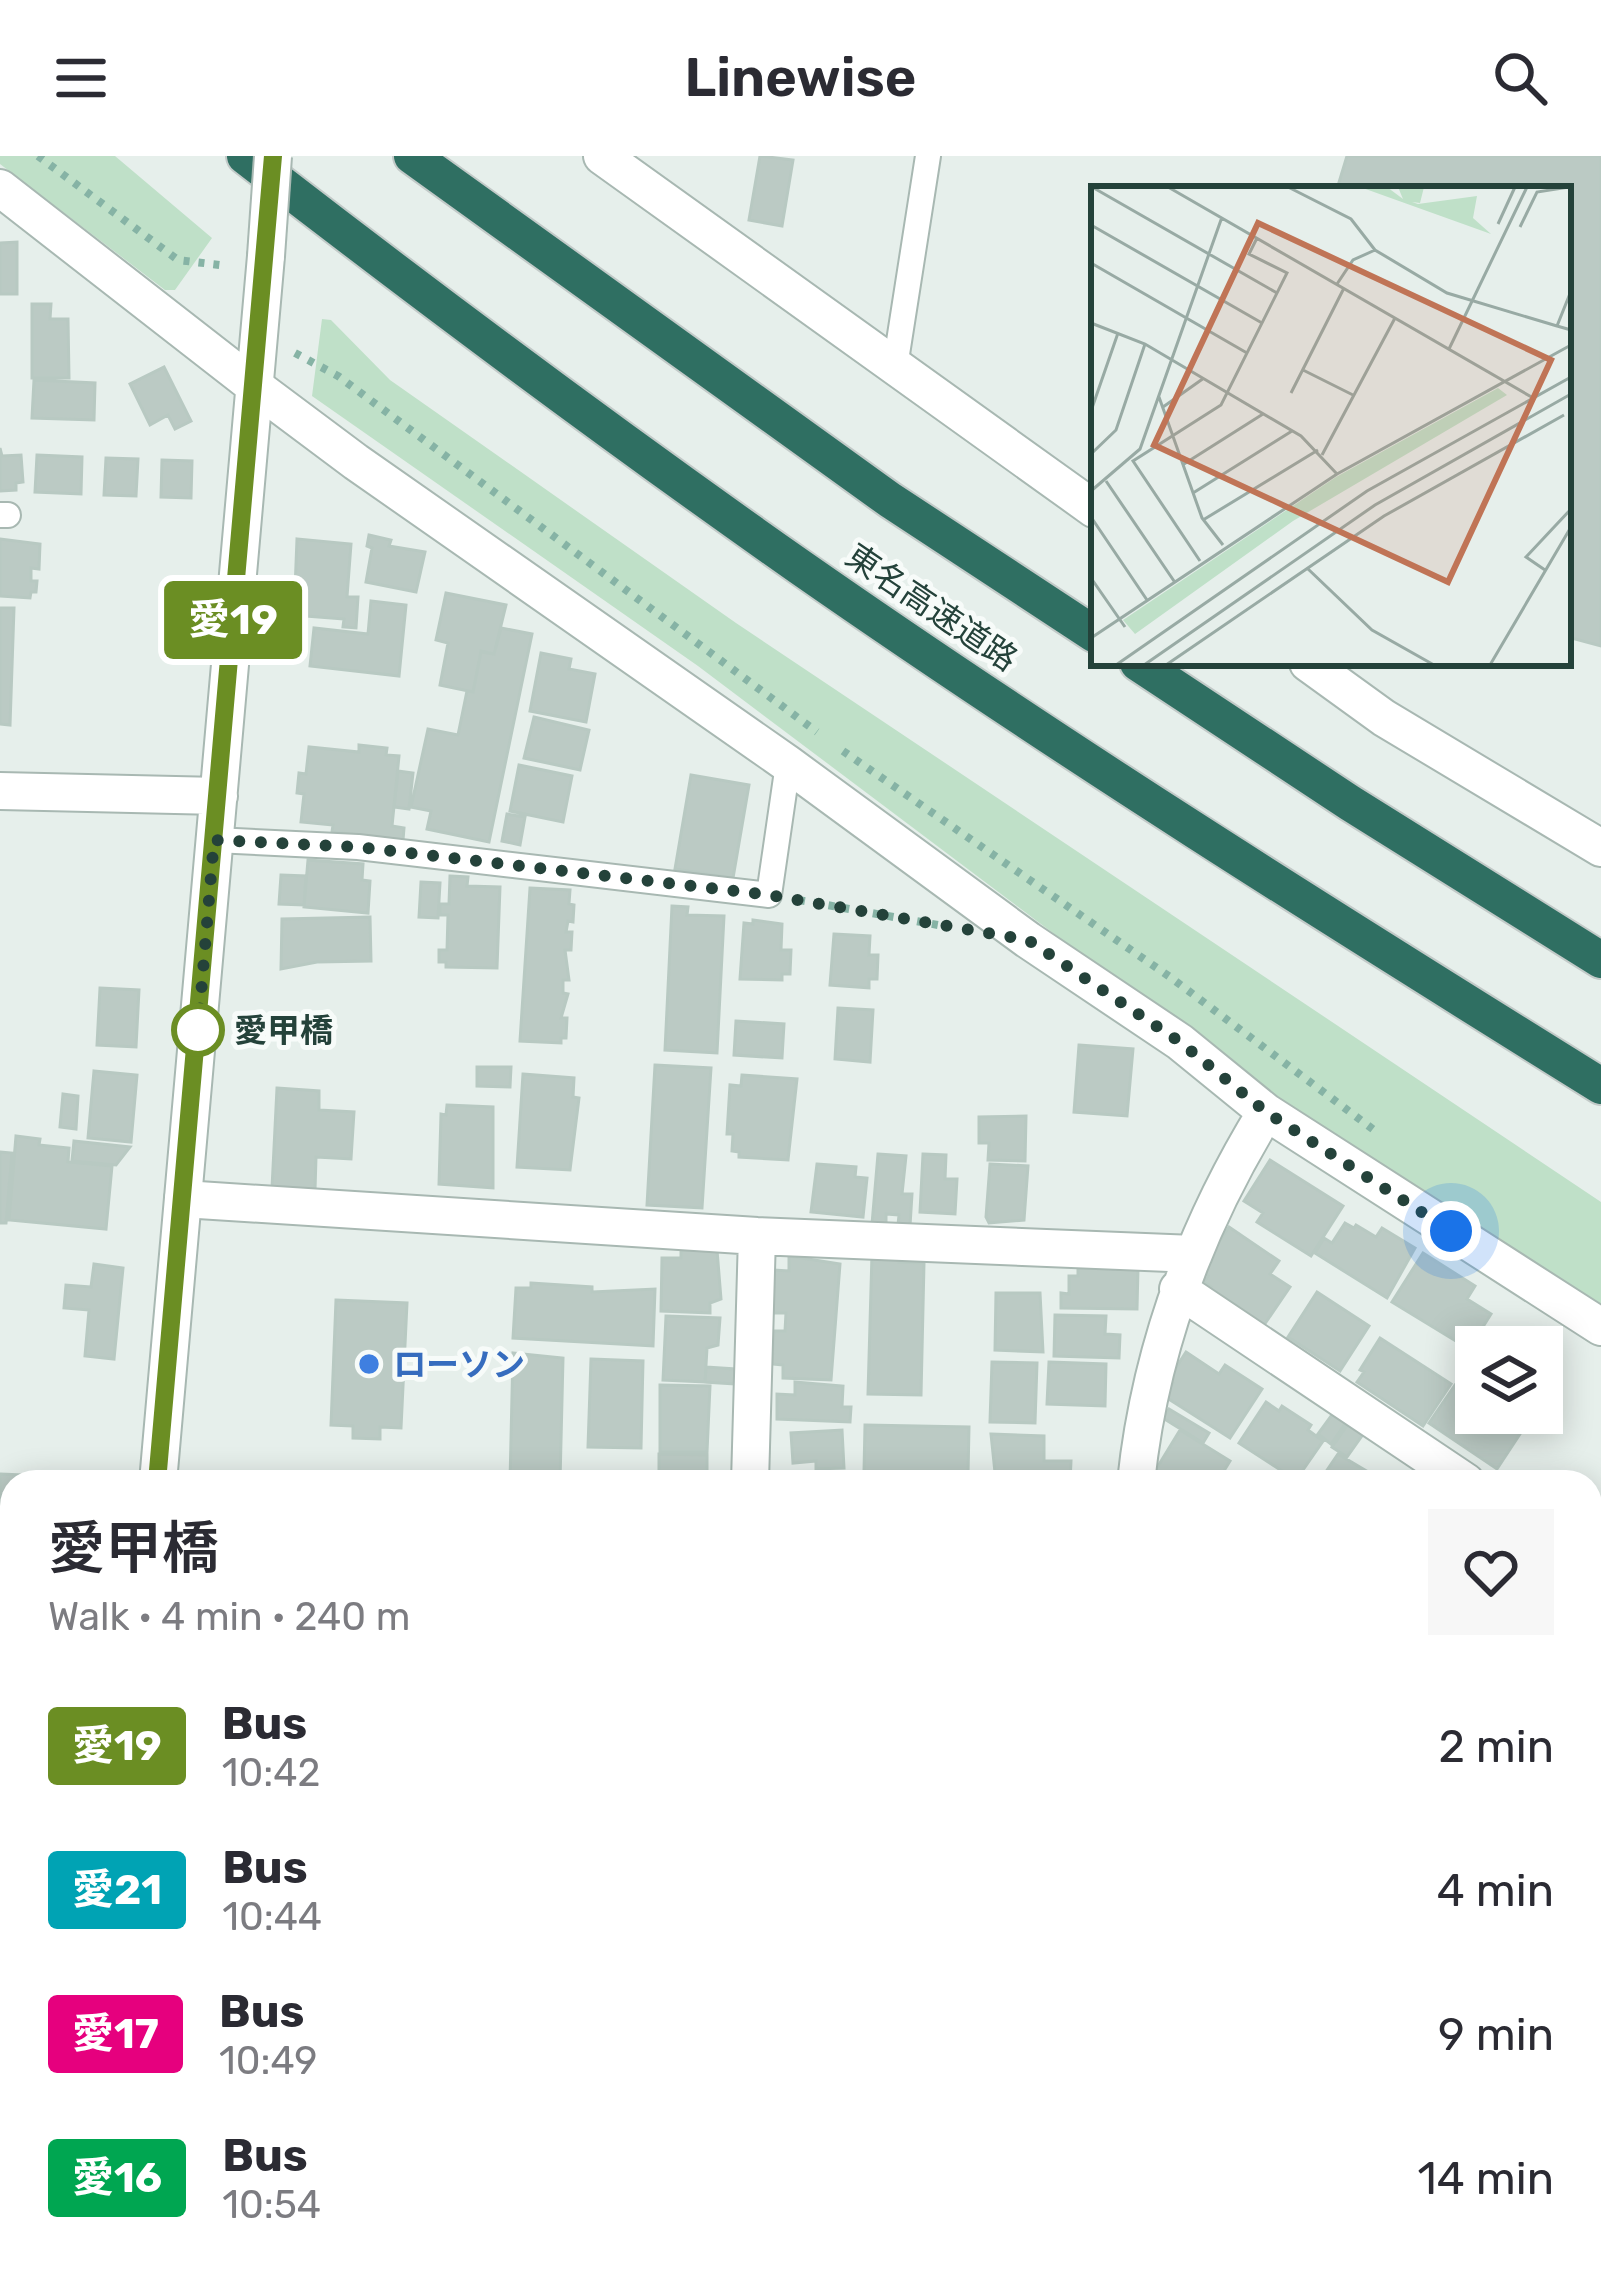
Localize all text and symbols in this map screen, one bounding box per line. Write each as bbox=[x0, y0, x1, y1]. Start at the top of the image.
icon: menu bbox=[48, 45, 114, 111]
icon: search bbox=[1487, 45, 1553, 111]
text: Linewise bbox=[685, 46, 916, 110]
inset map bbox=[1091, 186, 1571, 666]
street label: 東名高速道路 bbox=[839, 536, 1025, 679]
line badge: 愛19 bbox=[164, 581, 302, 659]
text: 愛19 bbox=[188, 595, 278, 645]
marker: 愛甲橋 bbox=[173, 1005, 223, 1055]
place label: 愛甲橋 bbox=[234, 1011, 333, 1050]
your location bbox=[1421, 1201, 1481, 1261]
map controls bbox=[1455, 1326, 1563, 1434]
button: layers bbox=[1455, 1326, 1563, 1434]
place label: ローソン bbox=[393, 1345, 525, 1384]
marker: ローソン bbox=[356, 1351, 382, 1377]
button: heart bbox=[1428, 1509, 1554, 1635]
text: 愛甲橋 bbox=[48, 1515, 219, 1582]
text: Walk · 4 min · 240 m bbox=[48, 1594, 410, 1640]
text: Bus bbox=[222, 1697, 307, 1750]
text: 2 min bbox=[1438, 1720, 1554, 1773]
text: 愛19 bbox=[72, 1721, 162, 1771]
text: 10:42 bbox=[222, 1750, 320, 1796]
text: Bus bbox=[222, 1841, 308, 1894]
text: 4 min bbox=[1437, 1864, 1554, 1917]
text: 愛21 bbox=[72, 1865, 162, 1915]
text: 10:44 bbox=[222, 1894, 322, 1940]
text: Bus bbox=[219, 1985, 304, 2038]
text: 9 min bbox=[1438, 2008, 1554, 2061]
text: 愛17 bbox=[72, 2009, 159, 2059]
text: 10:49 bbox=[219, 2038, 317, 2084]
text: Bus bbox=[222, 2129, 308, 2182]
text: 14 min bbox=[1418, 2152, 1554, 2205]
text: 愛16 bbox=[72, 2153, 162, 2203]
text: 10:54 bbox=[222, 2182, 321, 2228]

